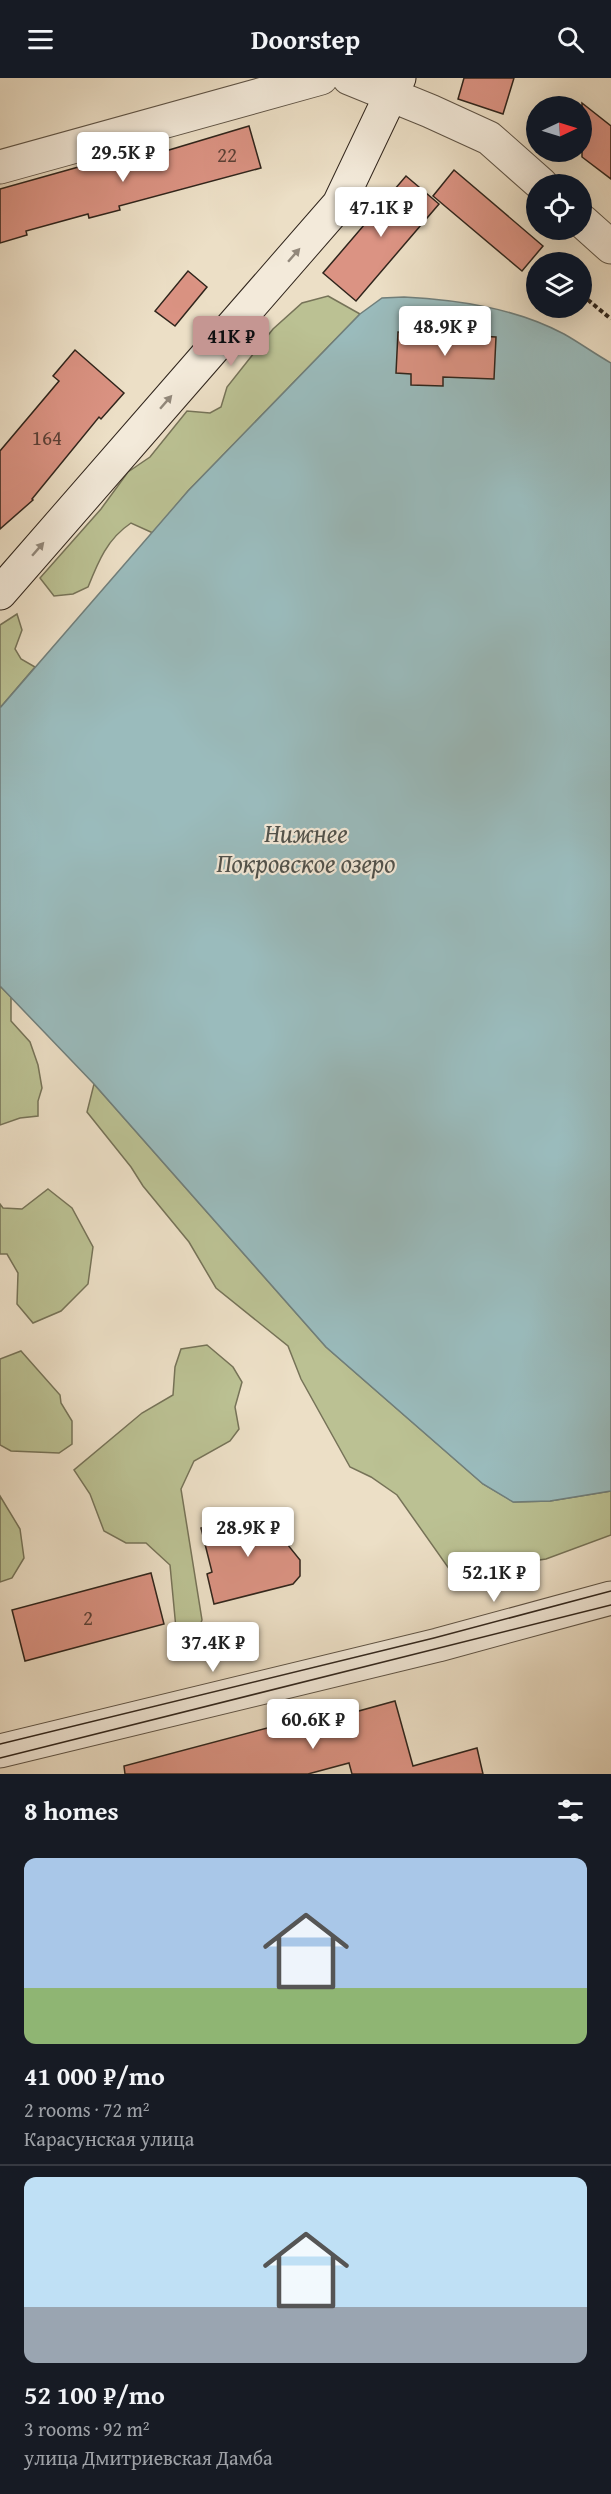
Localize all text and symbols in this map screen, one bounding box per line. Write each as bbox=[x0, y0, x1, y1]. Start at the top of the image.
text: Doorstep bbox=[251, 19, 360, 59]
icon: menu bbox=[24, 23, 57, 56]
icon: search bbox=[554, 23, 587, 56]
north arrow bbox=[526, 96, 592, 162]
map controls bbox=[526, 96, 592, 318]
pin: 29.5K ₽ bbox=[68, 132, 178, 183]
text: 29.5K ₽ bbox=[91, 137, 155, 166]
house number: 22 bbox=[217, 139, 237, 170]
button: locate bbox=[526, 174, 592, 240]
pin: 47.1K ₽ bbox=[326, 187, 436, 238]
text: 47.1K ₽ bbox=[349, 192, 413, 221]
one-way arrow bbox=[288, 247, 301, 263]
button: layers bbox=[526, 252, 592, 318]
pin: 48.9K ₽ bbox=[390, 306, 500, 357]
text: 48.9K ₽ bbox=[413, 311, 477, 340]
pin: 41K ₽ bbox=[189, 316, 273, 367]
text: 41K ₽ bbox=[207, 321, 255, 350]
one-way arrow bbox=[160, 394, 173, 410]
house number: 164 bbox=[32, 422, 62, 453]
one-way arrow bbox=[32, 541, 45, 557]
water label: Нижнее Покровское озеро bbox=[216, 813, 396, 882]
pin: 28.9K ₽ bbox=[193, 1507, 303, 1558]
text: 28.9K ₽ bbox=[216, 1512, 280, 1541]
pin: 52.1K ₽ bbox=[439, 1552, 549, 1603]
text: 52.1K ₽ bbox=[462, 1557, 526, 1586]
house number: 2 bbox=[83, 1602, 93, 1633]
pin: 37.4K ₽ bbox=[158, 1622, 268, 1673]
text: 37.4K ₽ bbox=[181, 1627, 245, 1656]
pin: 60.6K ₽ bbox=[258, 1699, 368, 1750]
text: 60.6K ₽ bbox=[281, 1704, 345, 1733]
text: 8 homes bbox=[24, 1791, 119, 1830]
icon: filters bbox=[554, 1794, 587, 1827]
icon: home bbox=[252, 1897, 360, 2005]
text: 41 000 ₽/mo bbox=[24, 2056, 165, 2095]
text: 2 rooms · 72 m² bbox=[24, 2095, 150, 2124]
text: Карасунская улица bbox=[24, 2124, 194, 2153]
icon: home bbox=[252, 2216, 360, 2324]
text: 52 100 ₽/mo bbox=[24, 2375, 165, 2414]
text: 3 rooms · 92 m² bbox=[24, 2414, 150, 2443]
text: улица Дмитриевская Дамба bbox=[24, 2443, 273, 2472]

